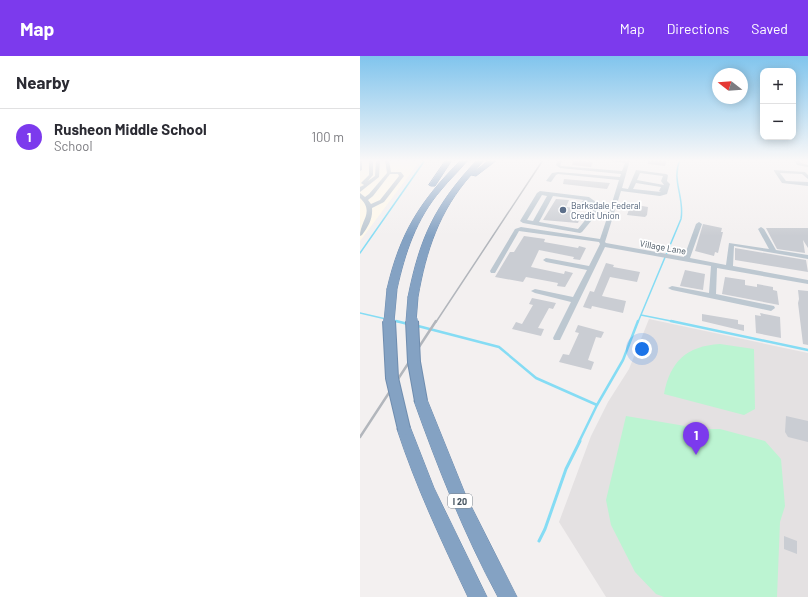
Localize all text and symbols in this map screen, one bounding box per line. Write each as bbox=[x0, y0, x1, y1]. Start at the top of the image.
text: Map bbox=[20, 17, 54, 40]
text: Map bbox=[620, 20, 645, 37]
text: Directions bbox=[667, 20, 729, 37]
text: Saved bbox=[751, 20, 788, 37]
north arrow bbox=[712, 68, 748, 104]
map controls bbox=[760, 68, 796, 140]
button: + bbox=[760, 68, 796, 104]
text: Nearby bbox=[16, 72, 70, 92]
button: − bbox=[760, 104, 796, 140]
text: Rusheon Middle School bbox=[54, 120, 207, 138]
text: 1 bbox=[27, 129, 31, 145]
text: 100 m bbox=[311, 129, 344, 145]
text: School bbox=[54, 138, 92, 154]
place label: Barksdale Federal Credit Union bbox=[571, 200, 641, 221]
marker: Barksdale Federal Credit Union bbox=[558, 205, 568, 215]
street label: Village Lane bbox=[639, 237, 687, 257]
your location bbox=[632, 339, 652, 359]
pin: 1 bbox=[683, 422, 709, 455]
road number: I 20 bbox=[448, 494, 472, 508]

